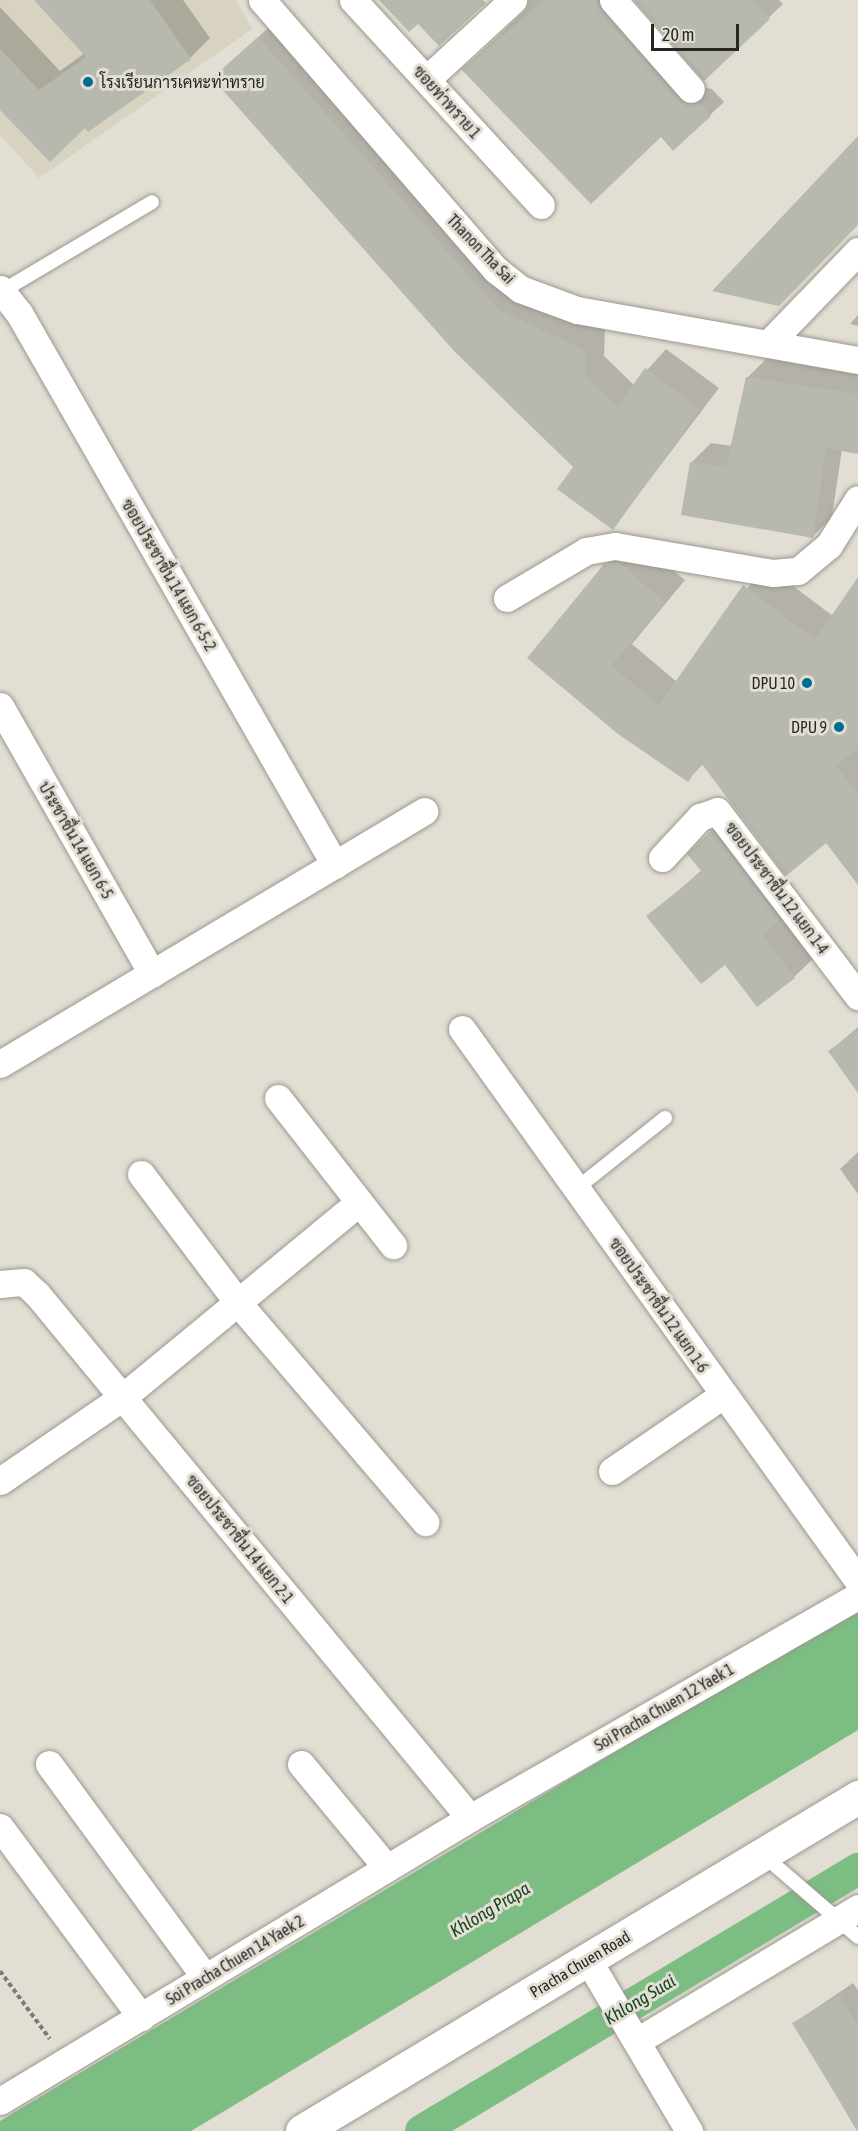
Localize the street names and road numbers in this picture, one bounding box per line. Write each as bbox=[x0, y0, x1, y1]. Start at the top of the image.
street label: ซอยท่าทราย 1 bbox=[409, 62, 485, 142]
street label: Thanon Tha Sai bbox=[443, 210, 519, 288]
street label: ซอยประชาชื่น 14 แยก 6-5-2 bbox=[118, 496, 220, 654]
street label: ประชาชื่น 14 แยก 6-5 bbox=[35, 778, 117, 902]
street label: ซอยประชาชื่น 12 แยก 1-4 bbox=[721, 818, 833, 958]
street label: ซอยประชาชื่น 12 แยก 1-6 bbox=[605, 1234, 713, 1376]
street label: ซอยประชาชื่น 14 แยก 2-1 bbox=[182, 1471, 298, 1607]
street label: Soi Pracha Chuen 12 Yaek 1 bbox=[591, 1659, 737, 1755]
street label: Soi Pracha Chuen 14 Yaek 2 bbox=[162, 1911, 308, 2009]
street label: Pracha Chuen Road bbox=[526, 1927, 634, 2001]

